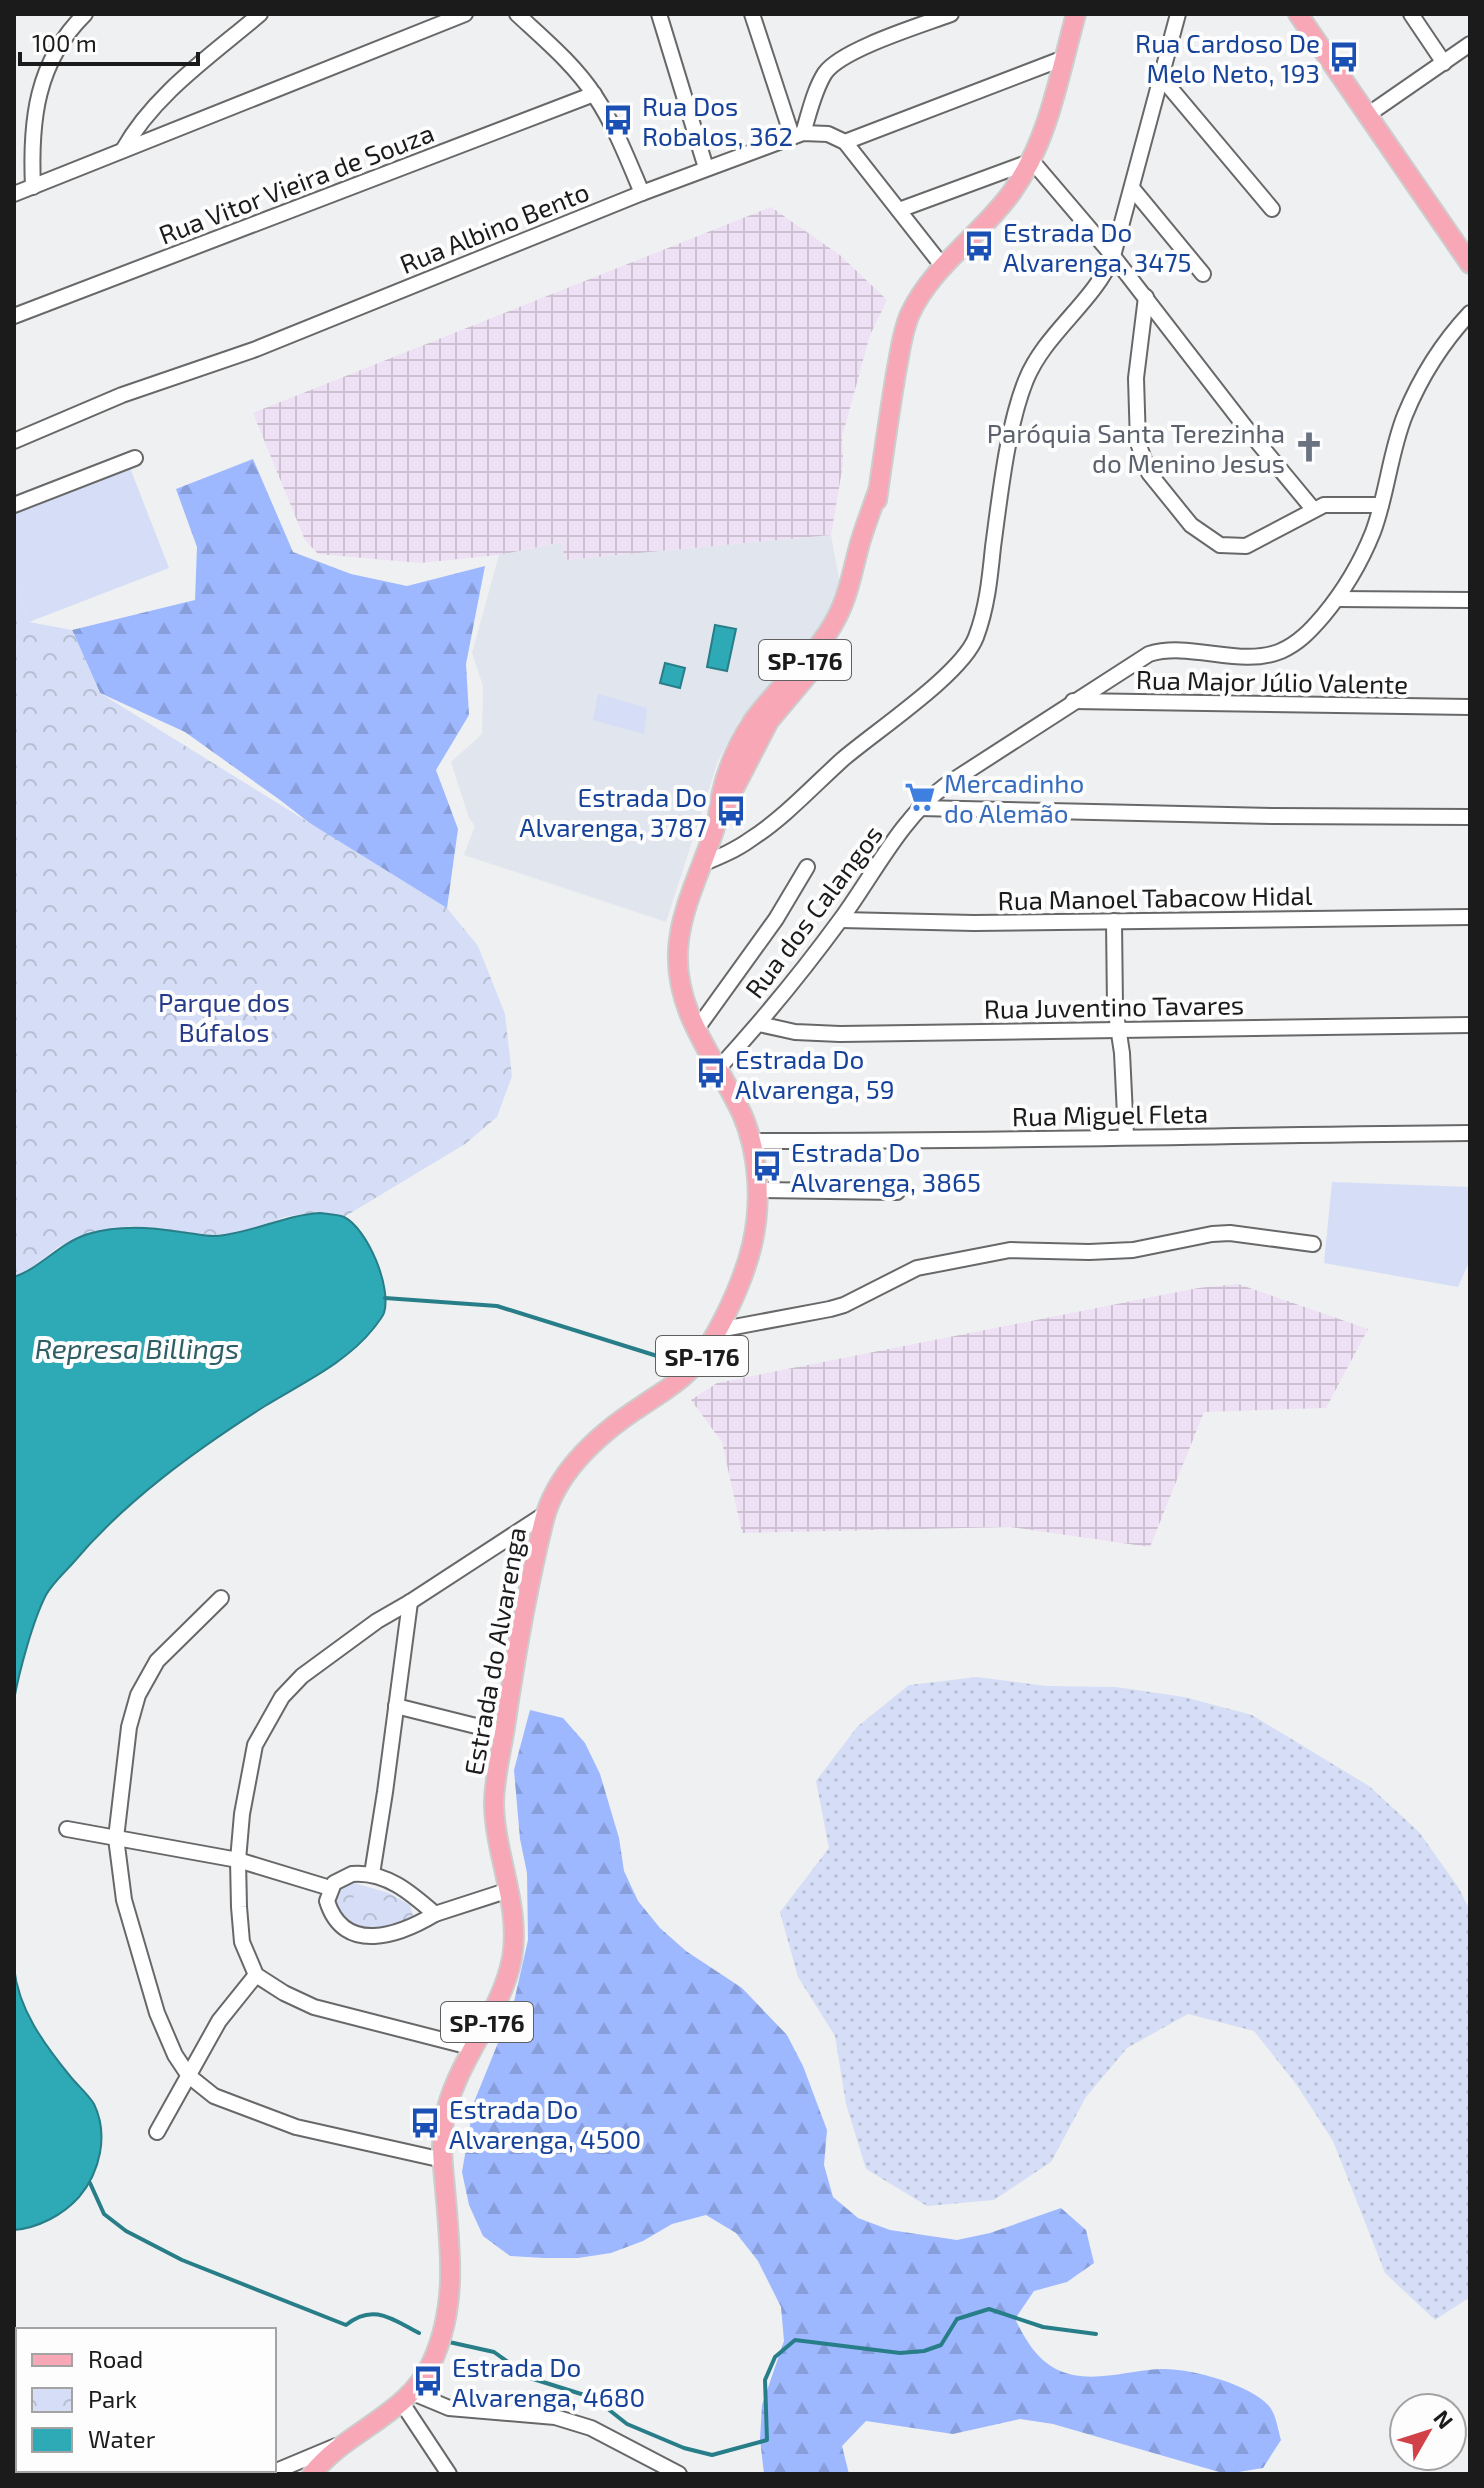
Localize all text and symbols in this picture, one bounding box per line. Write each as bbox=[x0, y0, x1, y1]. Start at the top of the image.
scale bar bbox=[20, 16, 198, 66]
place label: Rua Cardoso De Melo Neto, 193 bbox=[1135, 27, 1320, 88]
text: 100 m bbox=[32, 28, 97, 57]
bus stop icon: Rua Cardoso De Melo Neto, 193 bbox=[1327, 40, 1361, 74]
place label: Rua Dos Robalos, 362 bbox=[642, 90, 793, 151]
bus stop icon: Rua Dos Robalos, 362 bbox=[601, 103, 635, 137]
street label: Rua Vitor Vieira de Souza bbox=[154, 116, 438, 250]
street label: Rua Albino Bento bbox=[395, 175, 593, 279]
place label: Estrada Do Alvarenga, 3475 bbox=[1003, 216, 1191, 277]
bus stop icon: Estrada Do Alvarenga, 3475 bbox=[962, 229, 996, 263]
place label: Paróquia Santa Terezinha do Menino Jesus bbox=[987, 417, 1285, 478]
church icon: Paróquia Santa Terezinha do Menino Jesus bbox=[1292, 430, 1326, 464]
road number: SP-176 bbox=[759, 640, 851, 680]
street label: Rua Major Júlio Valente bbox=[1136, 663, 1408, 699]
place label: Mercadinho do Alemão bbox=[944, 767, 1084, 828]
supermarket icon: Mercadinho do Alemão bbox=[903, 780, 937, 814]
place label: Estrada Do Alvarenga, 3787 bbox=[519, 781, 707, 842]
bus stop icon: Estrada Do Alvarenga, 3787 bbox=[714, 794, 748, 828]
street label: Rua dos Calangos bbox=[738, 819, 888, 1003]
street label: Rua Manoel Tabacow Hidal bbox=[997, 879, 1313, 915]
park label: Parque dos Búfalos bbox=[158, 986, 290, 1047]
street label: Rua Juventino Tavares bbox=[984, 988, 1244, 1024]
place label: Estrada Do Alvarenga, 59 bbox=[735, 1043, 895, 1104]
bus stop icon: Estrada Do Alvarenga, 59 bbox=[694, 1056, 728, 1090]
street label: Rua Miguel Fleta bbox=[1012, 1097, 1208, 1131]
place label: Estrada Do Alvarenga, 3865 bbox=[791, 1136, 981, 1197]
bus stop icon: Estrada Do Alvarenga, 3865 bbox=[750, 1149, 784, 1183]
water label: Represa Billings bbox=[35, 1331, 239, 1365]
road number: SP-176 bbox=[656, 1336, 748, 1376]
street label: Estrada do Alvarenga bbox=[457, 1525, 531, 1777]
road number: SP-176 bbox=[441, 2002, 533, 2042]
place label: Estrada Do Alvarenga, 4500 bbox=[449, 2093, 641, 2154]
bus stop icon: Estrada Do Alvarenga, 4500 bbox=[408, 2106, 442, 2140]
legend bbox=[16, 2328, 276, 2472]
text: Road bbox=[88, 2344, 143, 2373]
place label: Estrada Do Alvarenga, 4680 bbox=[452, 2351, 645, 2412]
bus stop icon: Estrada Do Alvarenga, 4680 bbox=[411, 2364, 445, 2398]
text: Park bbox=[88, 2384, 137, 2413]
north arrow bbox=[1388, 2392, 1468, 2472]
text: N bbox=[1429, 2404, 1459, 2433]
text: Water bbox=[88, 2424, 156, 2453]

